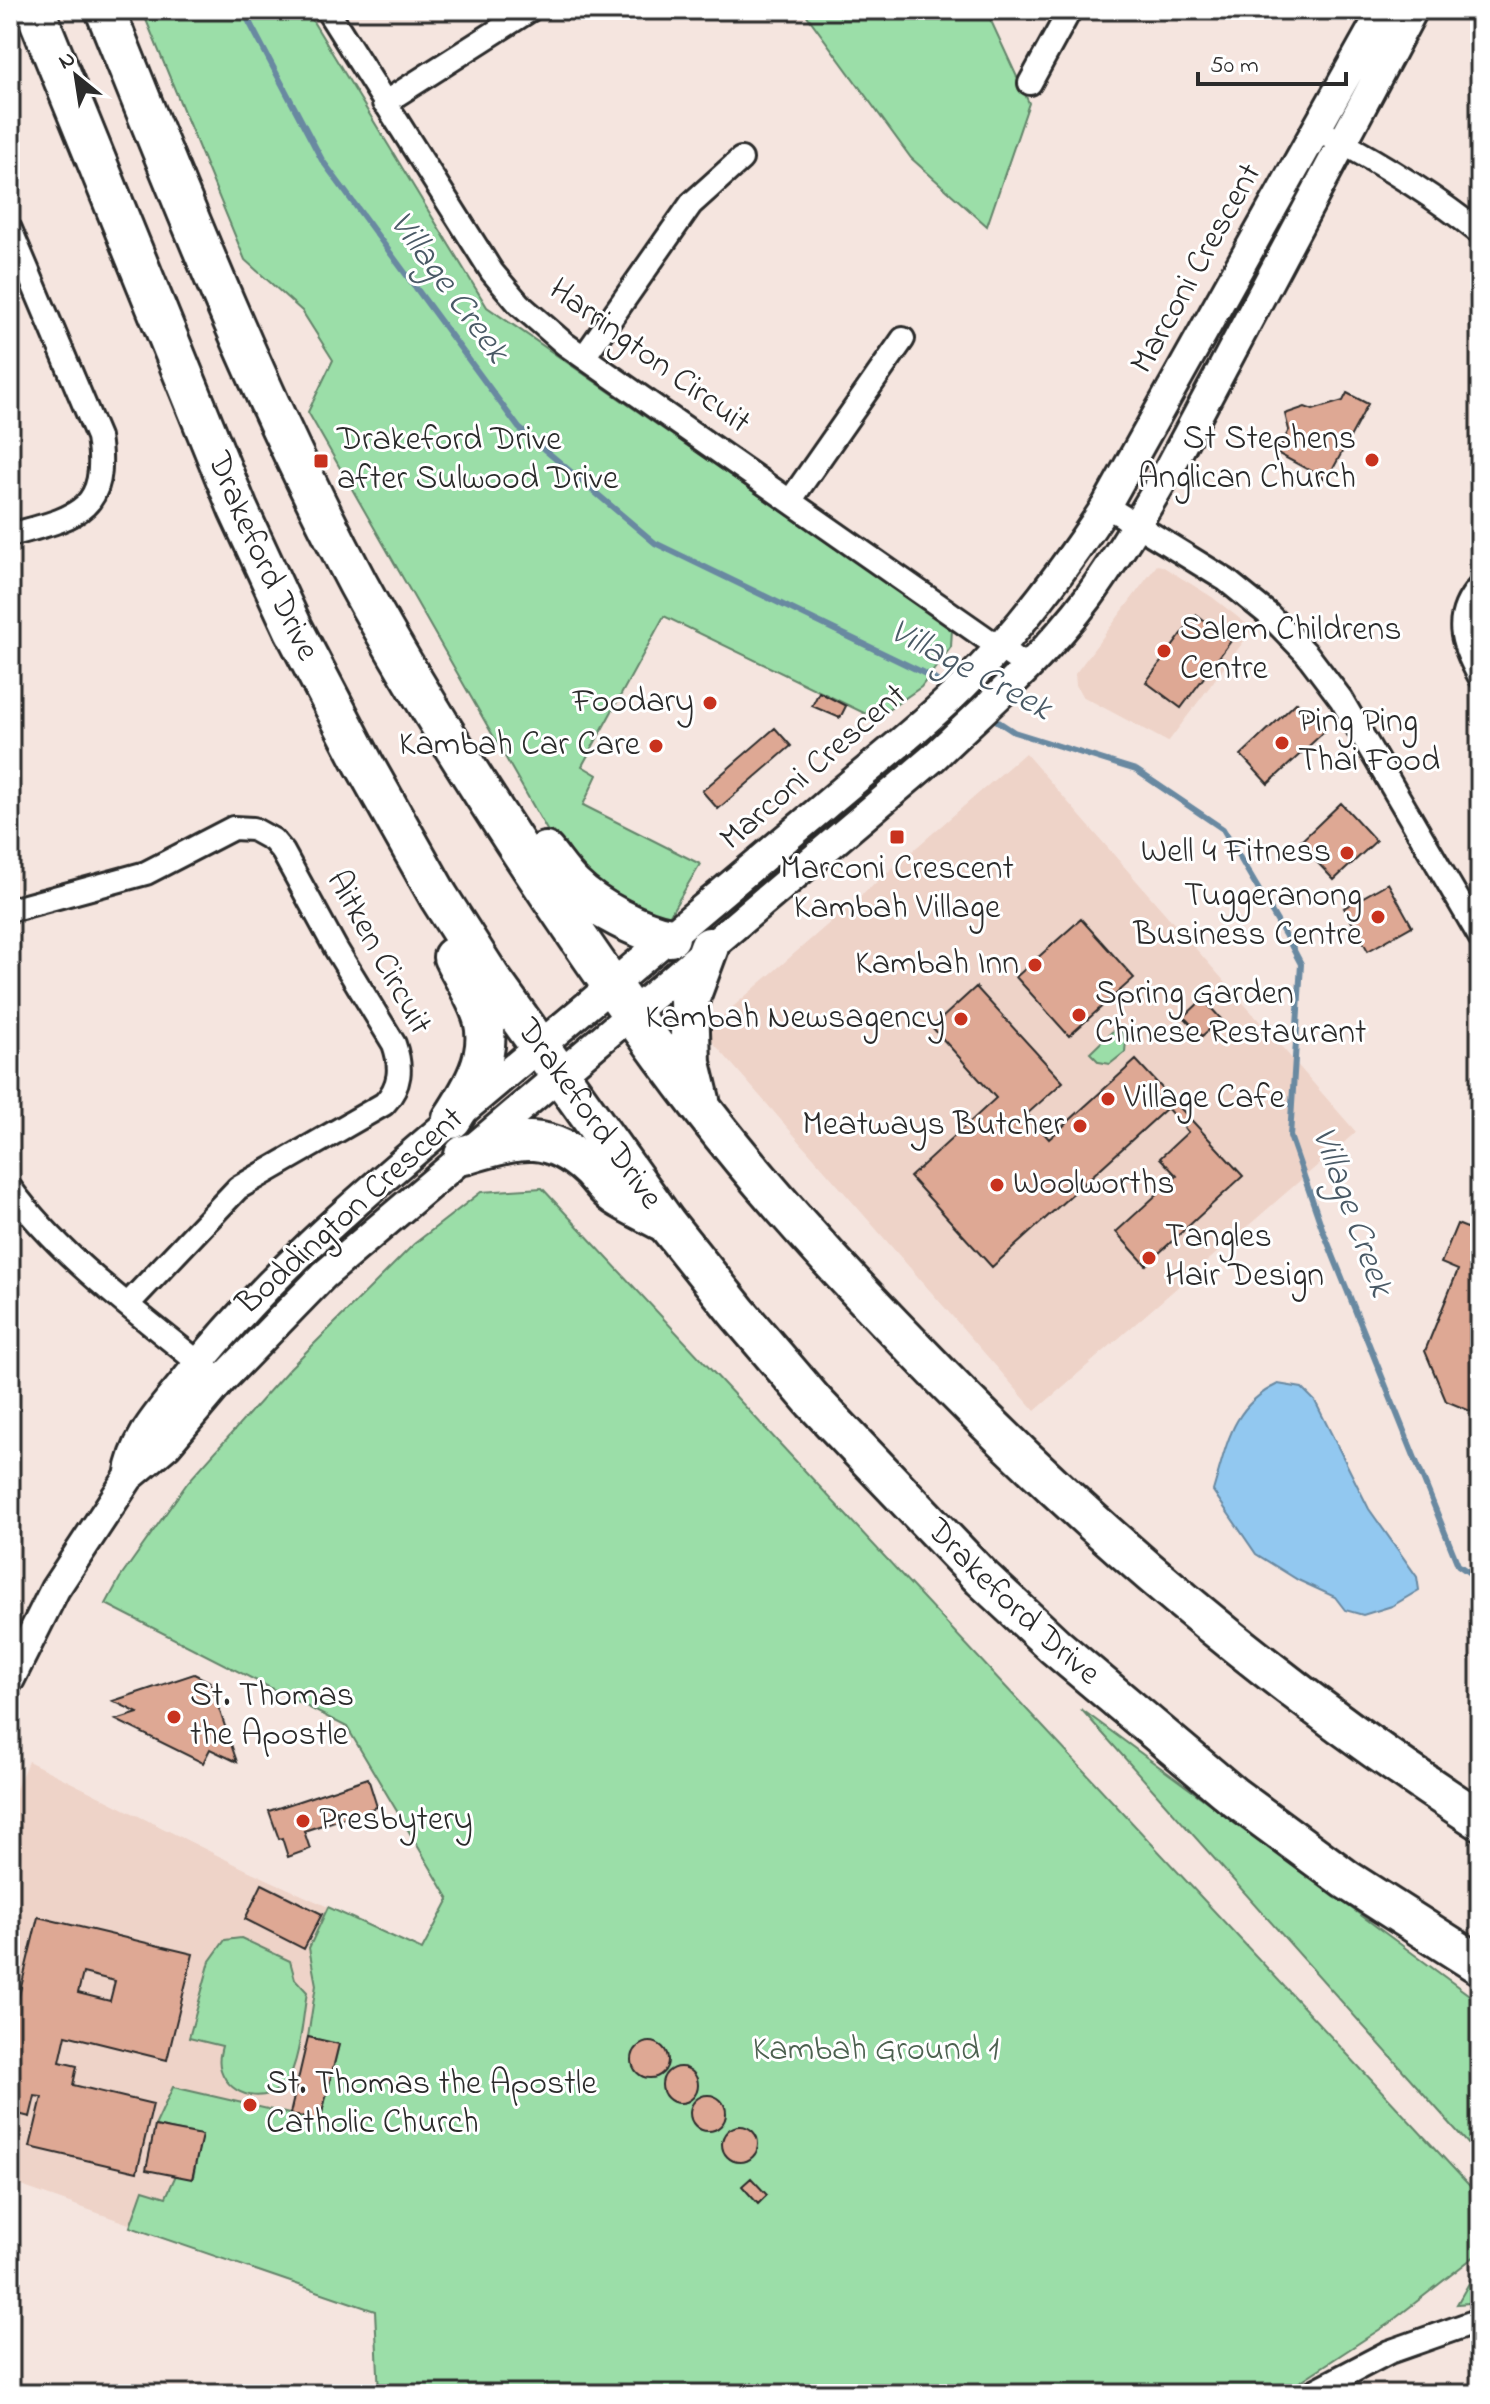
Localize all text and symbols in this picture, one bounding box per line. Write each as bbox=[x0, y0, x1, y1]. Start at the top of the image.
north arrow bbox=[36, 36, 116, 116]
scale bar bbox=[1198, 36, 1346, 86]
text: N bbox=[53, 44, 82, 79]
text: 50 m bbox=[1210, 49, 1259, 84]
street label: Marconi Crescent bbox=[1118, 155, 1276, 383]
water label: Village Creek bbox=[375, 201, 522, 376]
street label: Harrington Circuit bbox=[538, 267, 760, 447]
place label: St Stephens Anglican Church bbox=[1138, 415, 1356, 504]
place label: Drakeford Drive after Sulwood Drive bbox=[336, 416, 619, 505]
street label: Drakeford Drive bbox=[192, 444, 331, 671]
marker: St Stephens Anglican Church bbox=[1363, 451, 1381, 469]
marker: Drakeford Drive after Sulwood Drive bbox=[312, 452, 330, 470]
water label: Village Creek bbox=[879, 606, 1062, 737]
place label: Salem Childrens Centre bbox=[1180, 606, 1402, 695]
marker: Salem Childrens Centre bbox=[1155, 642, 1173, 660]
street label: Marconi Crescent bbox=[709, 672, 919, 864]
place label: Foodary bbox=[572, 678, 694, 728]
marker: Foodary bbox=[701, 694, 719, 712]
place label: Ping Ping Thai Food bbox=[1298, 698, 1440, 787]
place label: Kambah Car Care bbox=[399, 721, 641, 771]
marker: Ping Ping Thai Food bbox=[1273, 734, 1291, 752]
marker: Kambah Car Care bbox=[647, 737, 665, 755]
marker: Marconi Crescent Kambah Village bbox=[888, 828, 906, 846]
place label: Well 4 Fitness bbox=[1141, 828, 1331, 878]
marker: Well 4 Fitness bbox=[1338, 844, 1356, 862]
place label: Marconi Crescent Kambah Village bbox=[780, 845, 1014, 934]
street label: Aitken Circuit bbox=[312, 862, 444, 1044]
place label: Tuggeranong Business Centre bbox=[1132, 872, 1363, 961]
marker: Tuggeranong Business Centre bbox=[1369, 908, 1387, 926]
place label: Kambah Inn bbox=[855, 940, 1019, 990]
marker: Kambah Inn bbox=[1026, 956, 1044, 974]
place label: Spring Garden Chinese Restaurant bbox=[1095, 970, 1367, 1059]
place label: Kambah Newsagency bbox=[645, 994, 945, 1044]
marker: Spring Garden Chinese Restaurant bbox=[1070, 1006, 1088, 1024]
street label: Drakeford Drive bbox=[502, 1008, 675, 1221]
marker: Kambah Newsagency bbox=[952, 1010, 970, 1028]
place label: Village Cafe bbox=[1123, 1074, 1285, 1124]
marker: Village Cafe bbox=[1099, 1090, 1117, 1108]
street label: Boddington Crescent bbox=[225, 1096, 476, 1329]
place label: Meatways Butcher bbox=[802, 1101, 1064, 1151]
marker: Meatways Butcher bbox=[1071, 1117, 1089, 1135]
water label: Village Creek bbox=[1296, 1120, 1407, 1305]
place label: Woolworths bbox=[1013, 1160, 1174, 1210]
marker: Woolworths bbox=[988, 1176, 1006, 1194]
place label: Tangles Hair Design bbox=[1165, 1213, 1324, 1302]
marker: Tangles Hair Design bbox=[1140, 1249, 1158, 1267]
street label: Drakeford Drive bbox=[913, 1507, 1111, 1699]
place label: St. Thomas the Apostle bbox=[190, 1672, 354, 1761]
marker: St. Thomas the Apostle bbox=[165, 1708, 183, 1726]
place label: Presbytery bbox=[319, 1796, 473, 1846]
marker: Presbytery bbox=[294, 1812, 312, 1830]
park label: Kambah Ground 1 bbox=[753, 2026, 999, 2076]
place label: St. Thomas the Apostle Catholic Church bbox=[266, 2060, 597, 2149]
marker: St. Thomas the Apostle Catholic Church bbox=[241, 2096, 259, 2114]

